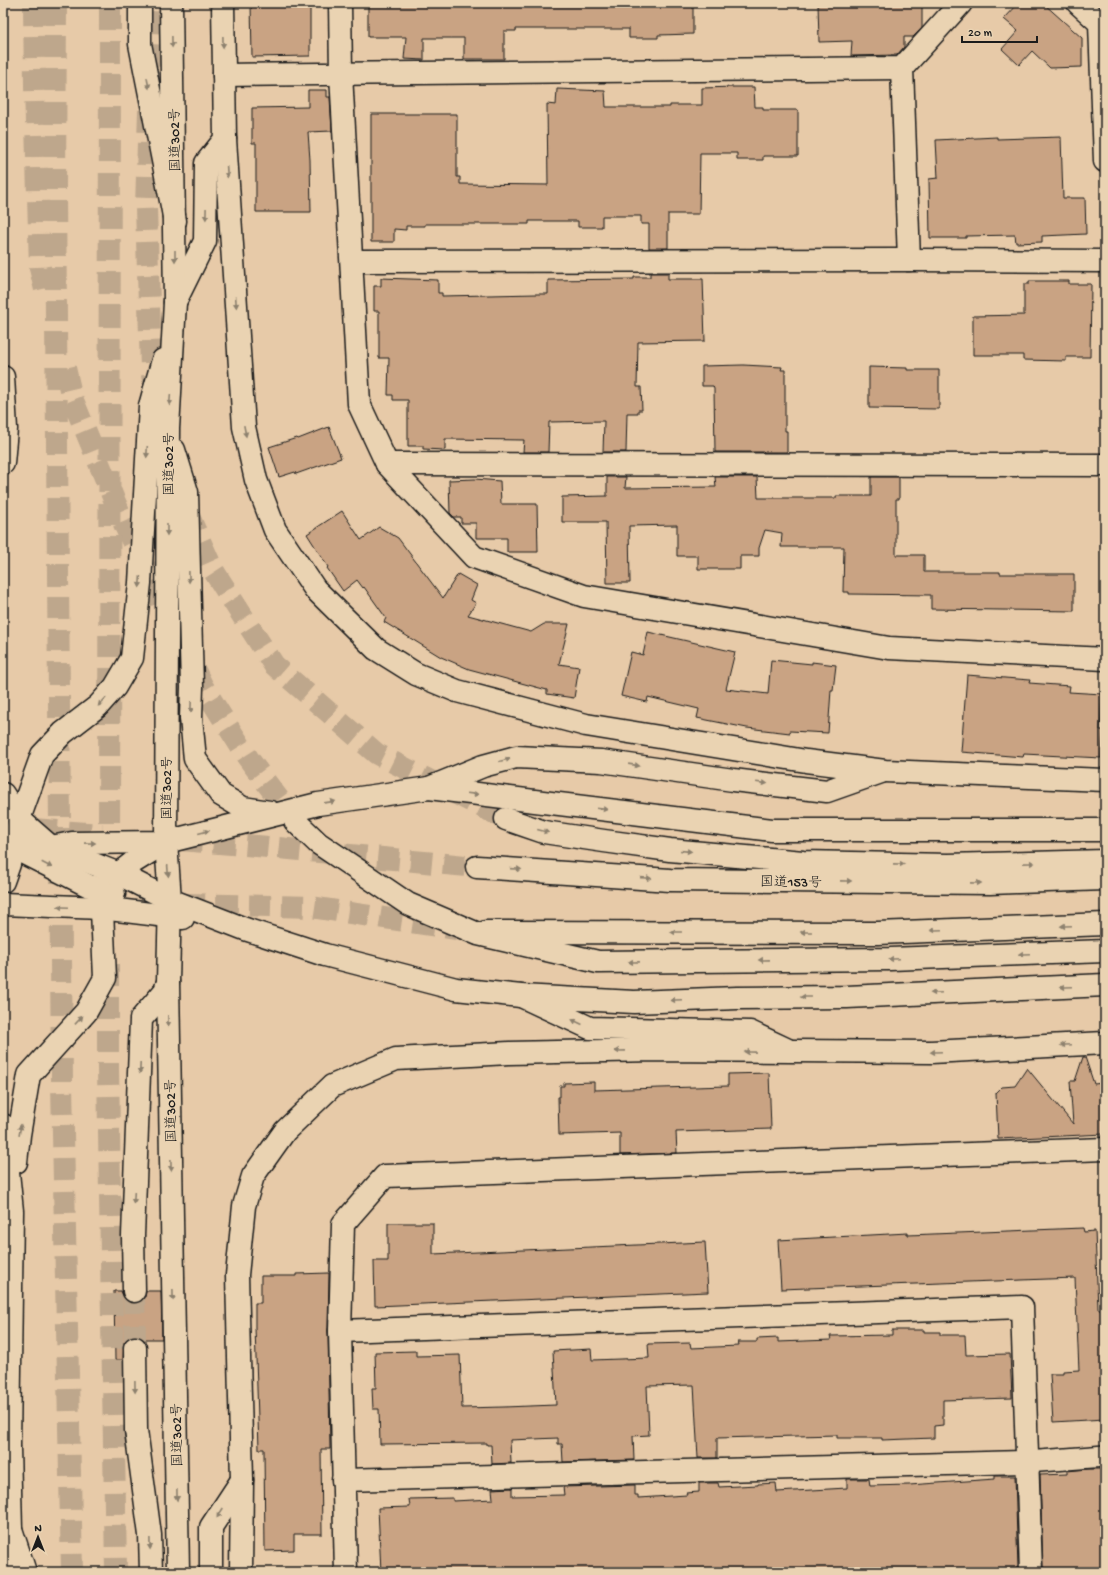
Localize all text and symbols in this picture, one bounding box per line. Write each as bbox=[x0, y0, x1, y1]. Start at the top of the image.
scale bar bbox=[962, 18, 1037, 44]
text: 20 m bbox=[968, 27, 993, 41]
one-way arrow bbox=[169, 36, 175, 49]
one-way arrow bbox=[220, 36, 226, 49]
one-way arrow bbox=[145, 77, 151, 89]
street label: 国道302号 bbox=[167, 108, 186, 172]
one-way arrow bbox=[224, 166, 231, 178]
one-way arrow bbox=[203, 208, 209, 221]
one-way arrow bbox=[172, 250, 178, 263]
one-way arrow bbox=[232, 296, 239, 308]
one-way arrow bbox=[166, 394, 173, 406]
one-way arrow bbox=[242, 425, 248, 437]
street label: 国道302号 bbox=[162, 432, 179, 496]
one-way arrow bbox=[144, 446, 151, 458]
one-way arrow bbox=[164, 524, 170, 537]
one-way arrow bbox=[186, 571, 192, 584]
one-way arrow bbox=[136, 576, 143, 588]
one-way arrow bbox=[97, 697, 107, 707]
one-way arrow bbox=[188, 701, 194, 714]
street label: 国道302号 bbox=[160, 756, 177, 820]
one-way arrow bbox=[499, 757, 511, 763]
one-way arrow bbox=[628, 762, 640, 768]
one-way arrow bbox=[756, 780, 769, 786]
one-way arrow bbox=[467, 790, 479, 797]
one-way arrow bbox=[324, 799, 336, 805]
one-way arrow bbox=[596, 806, 608, 812]
one-way arrow bbox=[537, 828, 549, 834]
one-way arrow bbox=[198, 829, 210, 835]
one-way arrow bbox=[84, 840, 97, 846]
one-way arrow bbox=[680, 848, 692, 854]
one-way arrow bbox=[1023, 860, 1036, 866]
one-way arrow bbox=[41, 861, 52, 868]
one-way arrow bbox=[893, 861, 906, 867]
one-way arrow bbox=[164, 865, 171, 877]
one-way arrow bbox=[510, 866, 522, 873]
street label: 国道153号 bbox=[760, 874, 822, 893]
one-way arrow bbox=[640, 875, 652, 882]
one-way arrow bbox=[840, 878, 853, 884]
one-way arrow bbox=[970, 880, 983, 886]
one-way arrow bbox=[57, 903, 69, 910]
one-way arrow bbox=[1060, 922, 1072, 929]
one-way arrow bbox=[930, 927, 942, 934]
one-way arrow bbox=[669, 929, 682, 935]
one-way arrow bbox=[799, 929, 812, 935]
one-way arrow bbox=[1018, 951, 1030, 958]
one-way arrow bbox=[887, 956, 900, 962]
one-way arrow bbox=[757, 957, 770, 963]
one-way arrow bbox=[627, 959, 640, 965]
one-way arrow bbox=[1059, 984, 1072, 990]
one-way arrow bbox=[930, 989, 942, 996]
one-way arrow bbox=[799, 994, 812, 1000]
one-way arrow bbox=[670, 997, 682, 1004]
one-way arrow bbox=[74, 1015, 83, 1025]
one-way arrow bbox=[165, 1015, 171, 1028]
one-way arrow bbox=[572, 1019, 583, 1025]
one-way arrow bbox=[1060, 1042, 1072, 1049]
one-way arrow bbox=[613, 1048, 626, 1054]
one-way arrow bbox=[744, 1048, 756, 1055]
one-way arrow bbox=[930, 1048, 942, 1055]
one-way arrow bbox=[137, 1062, 143, 1075]
street label: 国道302号 bbox=[163, 1079, 182, 1143]
one-way arrow bbox=[17, 1124, 23, 1136]
one-way arrow bbox=[168, 1159, 174, 1172]
one-way arrow bbox=[131, 1192, 138, 1204]
one-way arrow bbox=[170, 1289, 177, 1301]
one-way arrow bbox=[132, 1381, 138, 1394]
street label: 国道302号 bbox=[169, 1403, 188, 1467]
one-way arrow bbox=[174, 1489, 180, 1502]
one-way arrow bbox=[216, 1508, 224, 1518]
north arrow bbox=[18, 1517, 58, 1557]
text: N bbox=[34, 1523, 42, 1535]
one-way arrow bbox=[147, 1538, 153, 1551]

